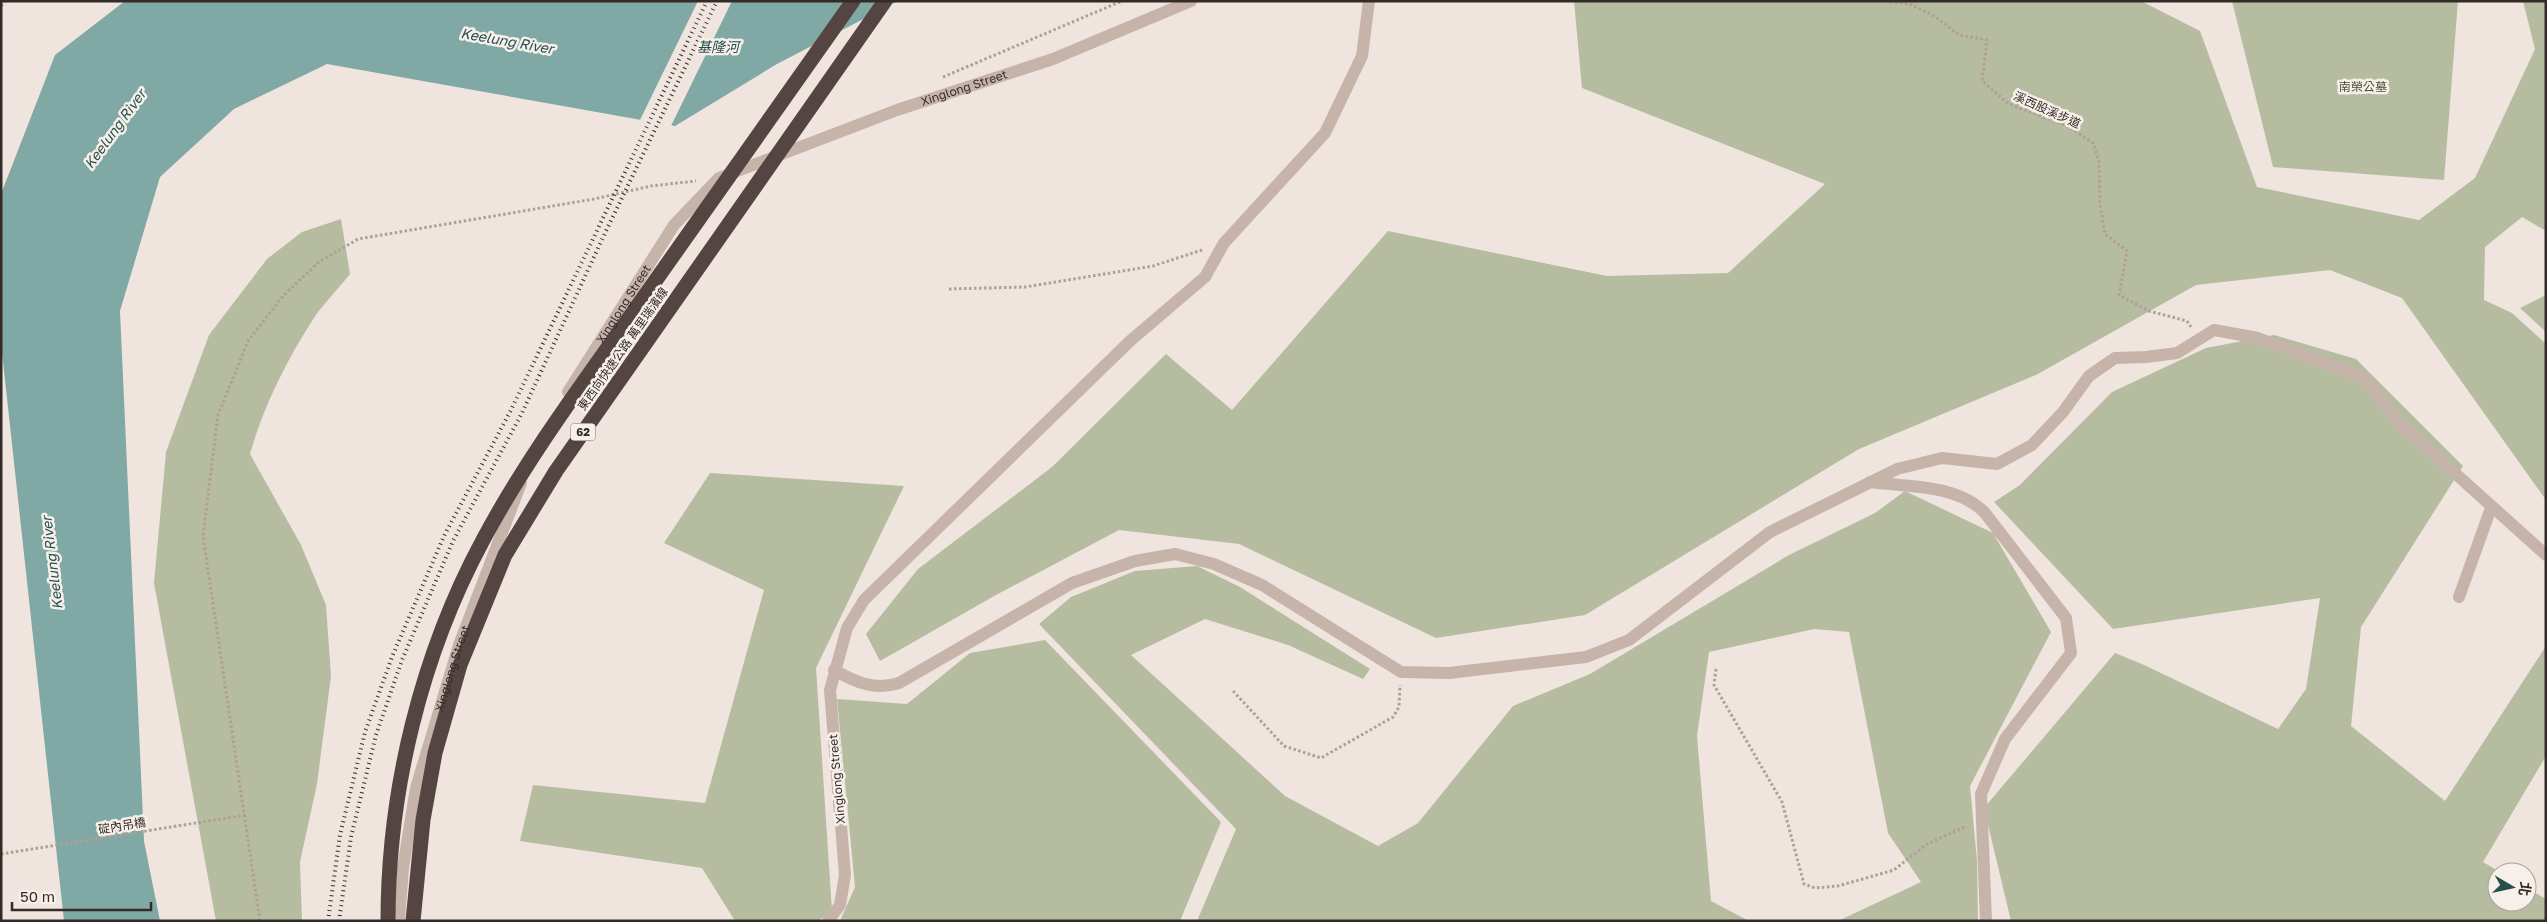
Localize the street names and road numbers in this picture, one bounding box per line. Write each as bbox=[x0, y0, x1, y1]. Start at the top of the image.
street label: Xinglong Street bbox=[919, 66, 1009, 109]
street label: 溪西股溪步道 bbox=[2011, 88, 2083, 131]
street label: Xinglong Street bbox=[593, 262, 654, 346]
street label: 東西向快速公路 萬里瑞濱線 bbox=[574, 284, 671, 413]
road number: 62 bbox=[570, 424, 596, 441]
street label: Xinglong Street bbox=[431, 623, 473, 714]
street label: Xinglong Street bbox=[825, 733, 848, 825]
street label: 碇內吊橋 bbox=[97, 814, 147, 837]

